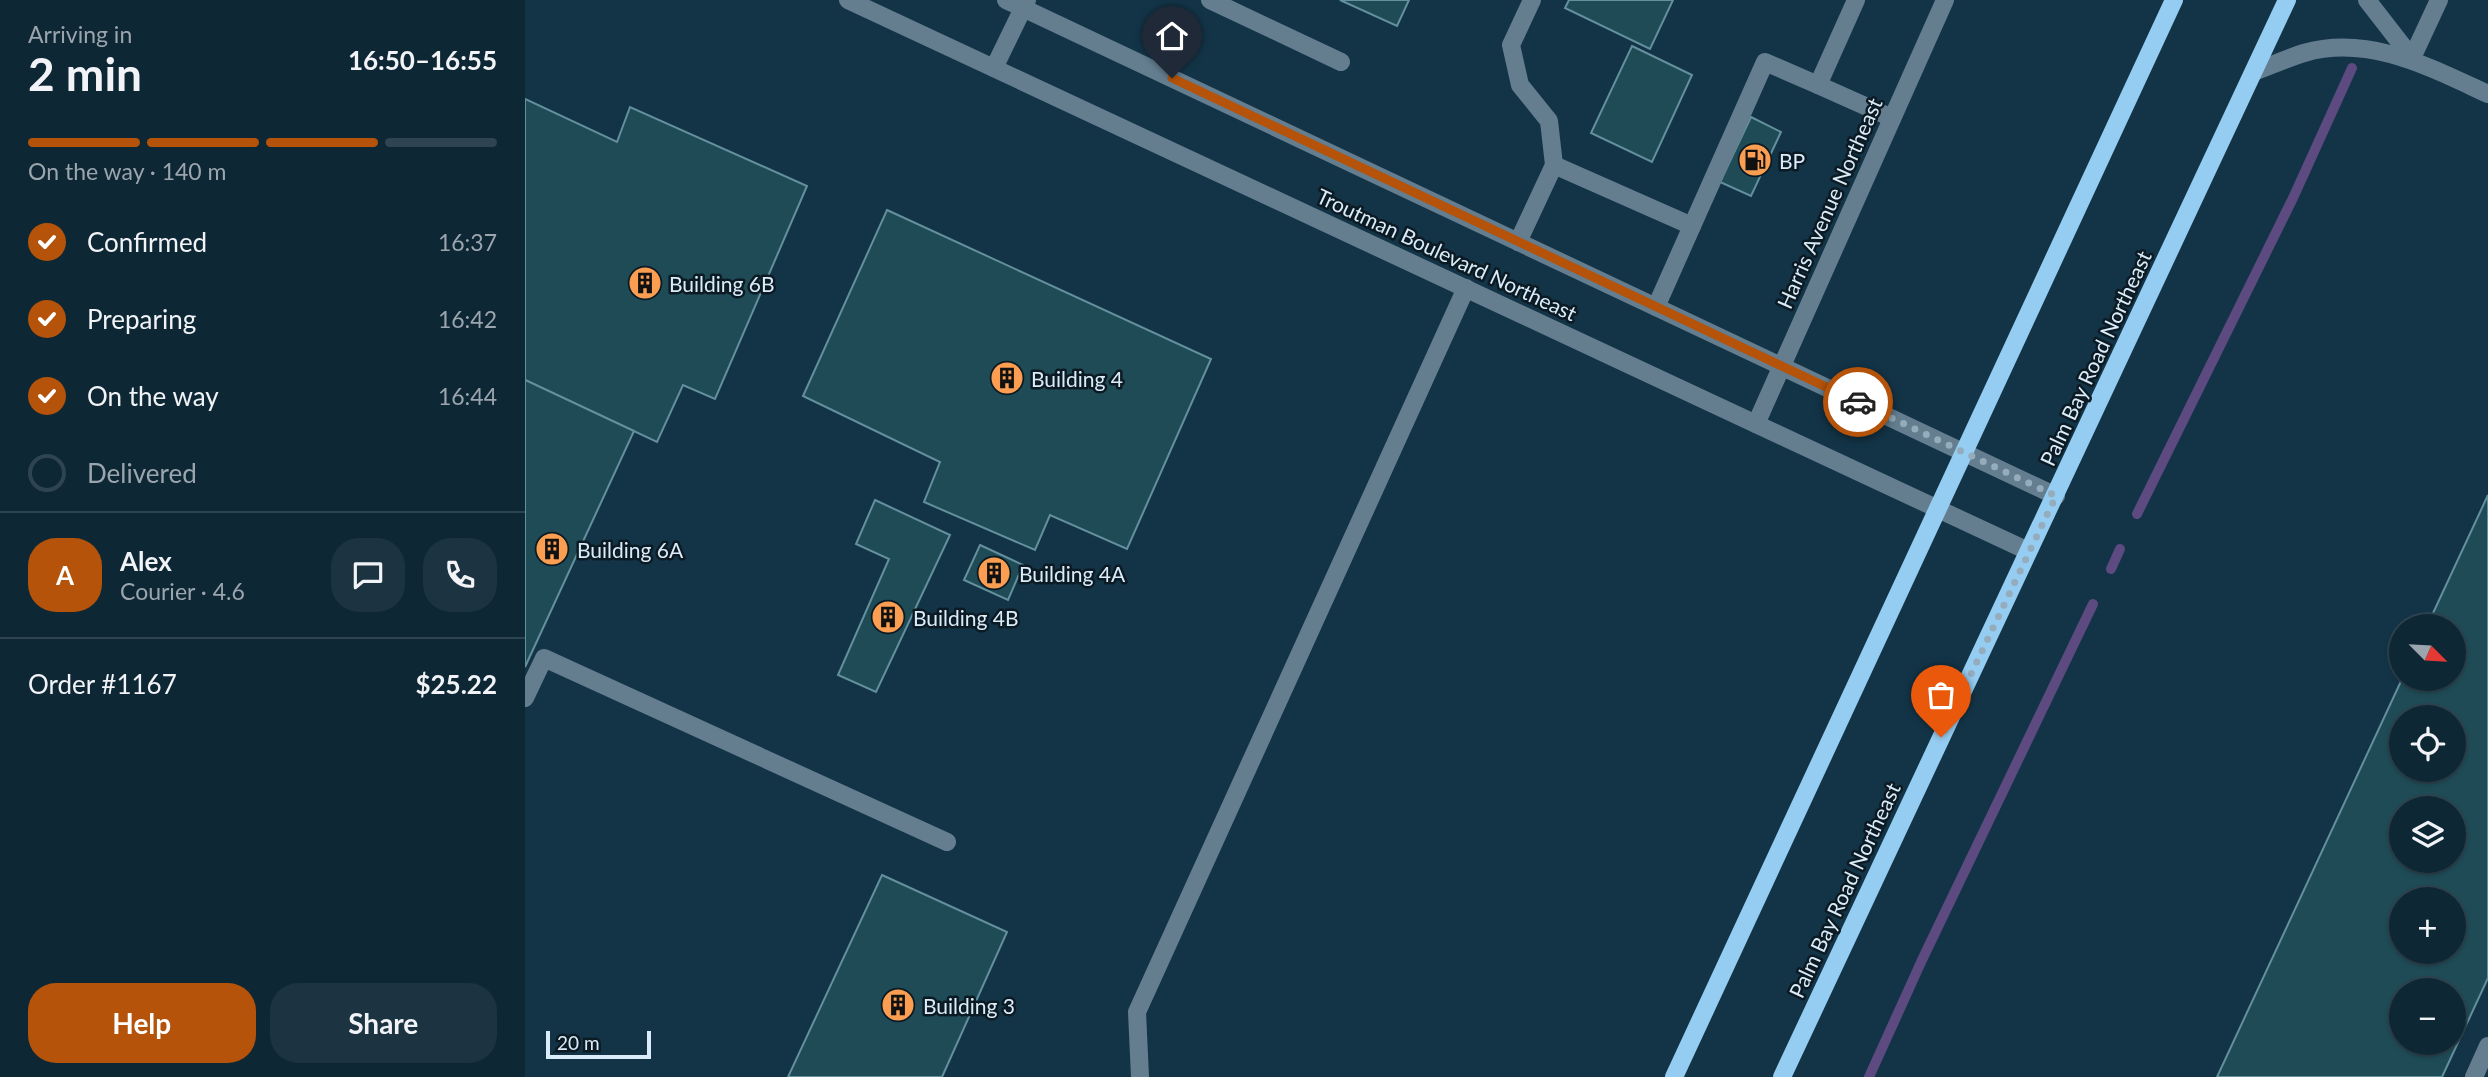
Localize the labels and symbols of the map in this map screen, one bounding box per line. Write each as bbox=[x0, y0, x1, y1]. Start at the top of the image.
pin bbox=[1142, 6, 1202, 78]
street label: Harris Avenue Northeast bbox=[1771, 93, 1887, 312]
fuel station icon: BP bbox=[1736, 141, 1774, 179]
place label: BP bbox=[1779, 148, 1805, 173]
street label: Troutman Boulevard Northeast bbox=[1313, 183, 1581, 326]
street label: Palm Bay Road Northeast bbox=[2034, 246, 2156, 469]
building icon: Building 6B bbox=[626, 264, 664, 302]
place label: Building 6B bbox=[669, 271, 775, 296]
building icon: Building 4 bbox=[988, 359, 1026, 397]
place label: Building 4 bbox=[1031, 366, 1123, 391]
courier bbox=[1823, 367, 1893, 437]
building icon: Building 6A bbox=[533, 530, 571, 568]
place label: Building 6A bbox=[577, 537, 684, 562]
building icon: Building 4A bbox=[975, 554, 1013, 592]
place label: Building 4A bbox=[1019, 561, 1126, 586]
building icon: Building 4B bbox=[869, 598, 907, 636]
place label: Building 4B bbox=[913, 605, 1019, 630]
north arrow bbox=[2389, 614, 2466, 691]
pin bbox=[1911, 665, 1971, 737]
street label: Palm Bay Road Northeast bbox=[1783, 778, 1905, 1001]
building icon: Building 3 bbox=[879, 986, 917, 1024]
place label: Building 3 bbox=[923, 993, 1015, 1018]
scale bar bbox=[546, 1028, 651, 1060]

